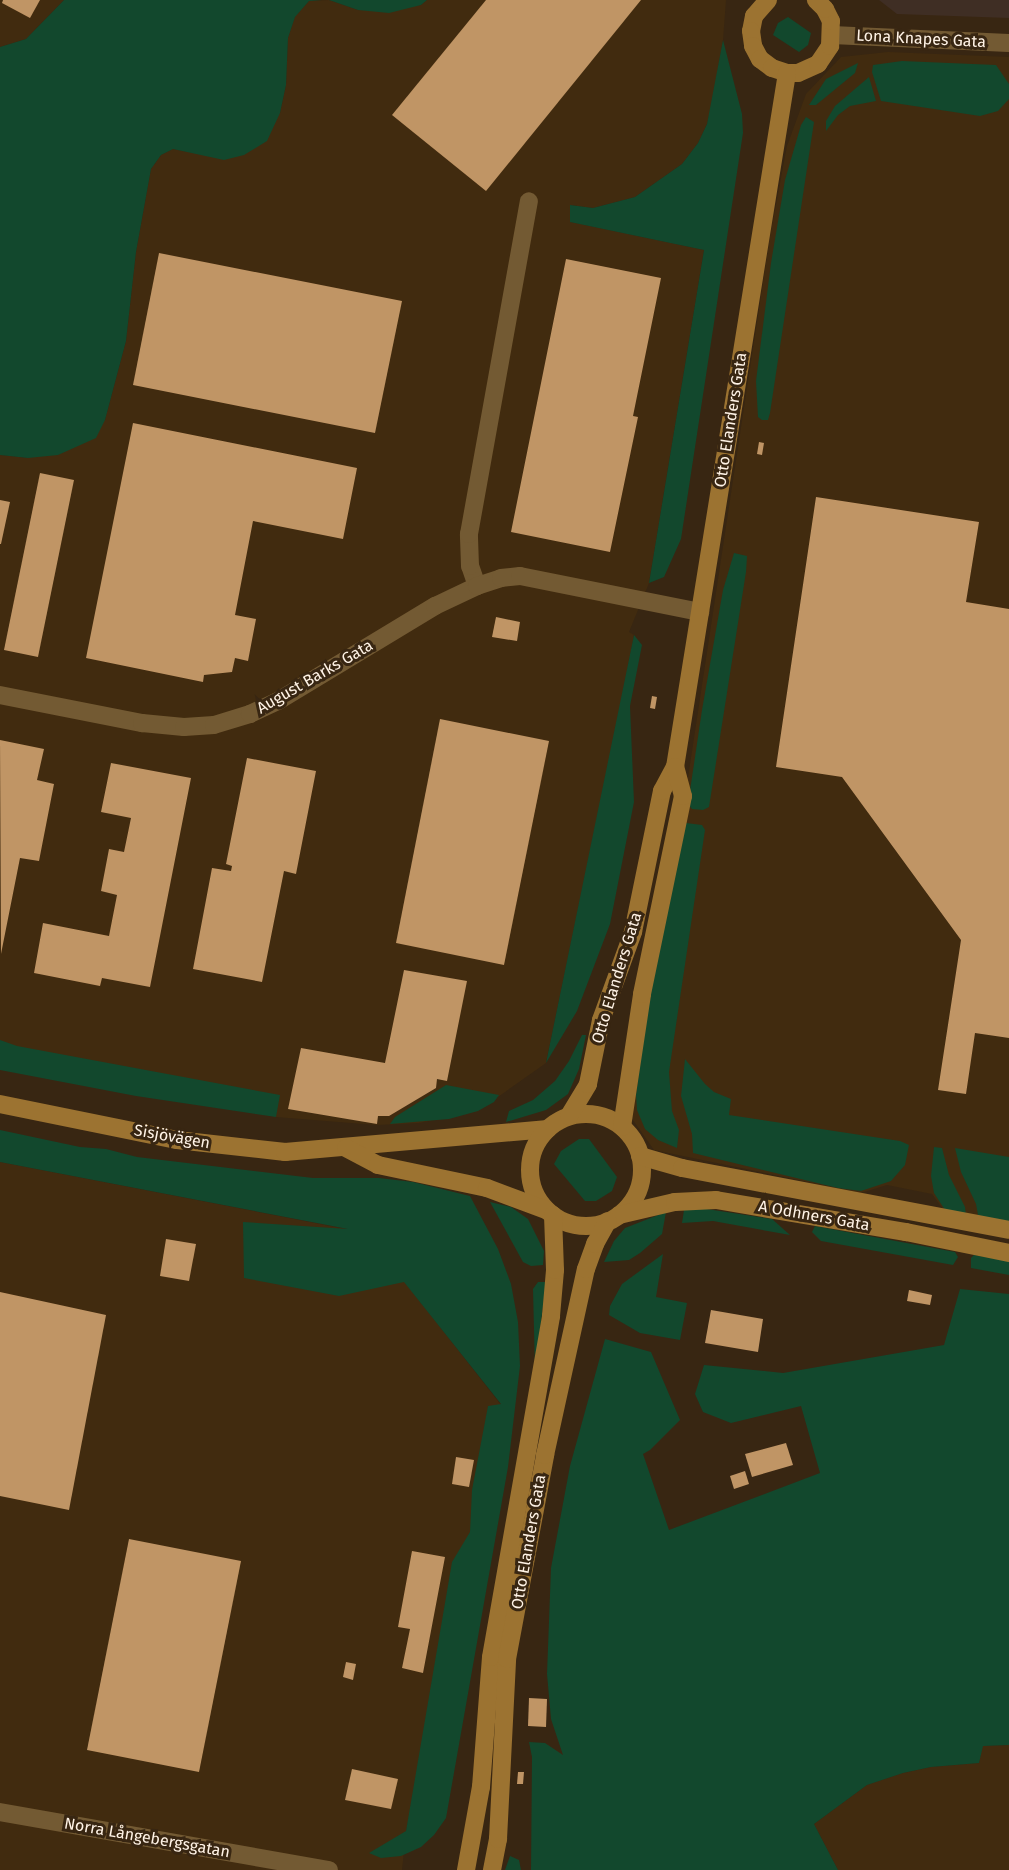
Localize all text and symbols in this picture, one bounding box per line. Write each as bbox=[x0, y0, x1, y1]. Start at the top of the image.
street label: Lona Knapes Gata bbox=[856, 26, 986, 52]
street label: Otto Elanders Gata bbox=[711, 351, 751, 489]
street label: August Barks Gata bbox=[253, 636, 377, 718]
street label: Otto Elanders Gata bbox=[588, 910, 646, 1046]
street label: Sisjövägen bbox=[133, 1121, 211, 1153]
street label: A Odhners Gata bbox=[757, 1197, 871, 1235]
street label: Otto Elanders Gata bbox=[508, 1473, 550, 1611]
street label: Norra Långebergsgatan bbox=[63, 1814, 231, 1862]

